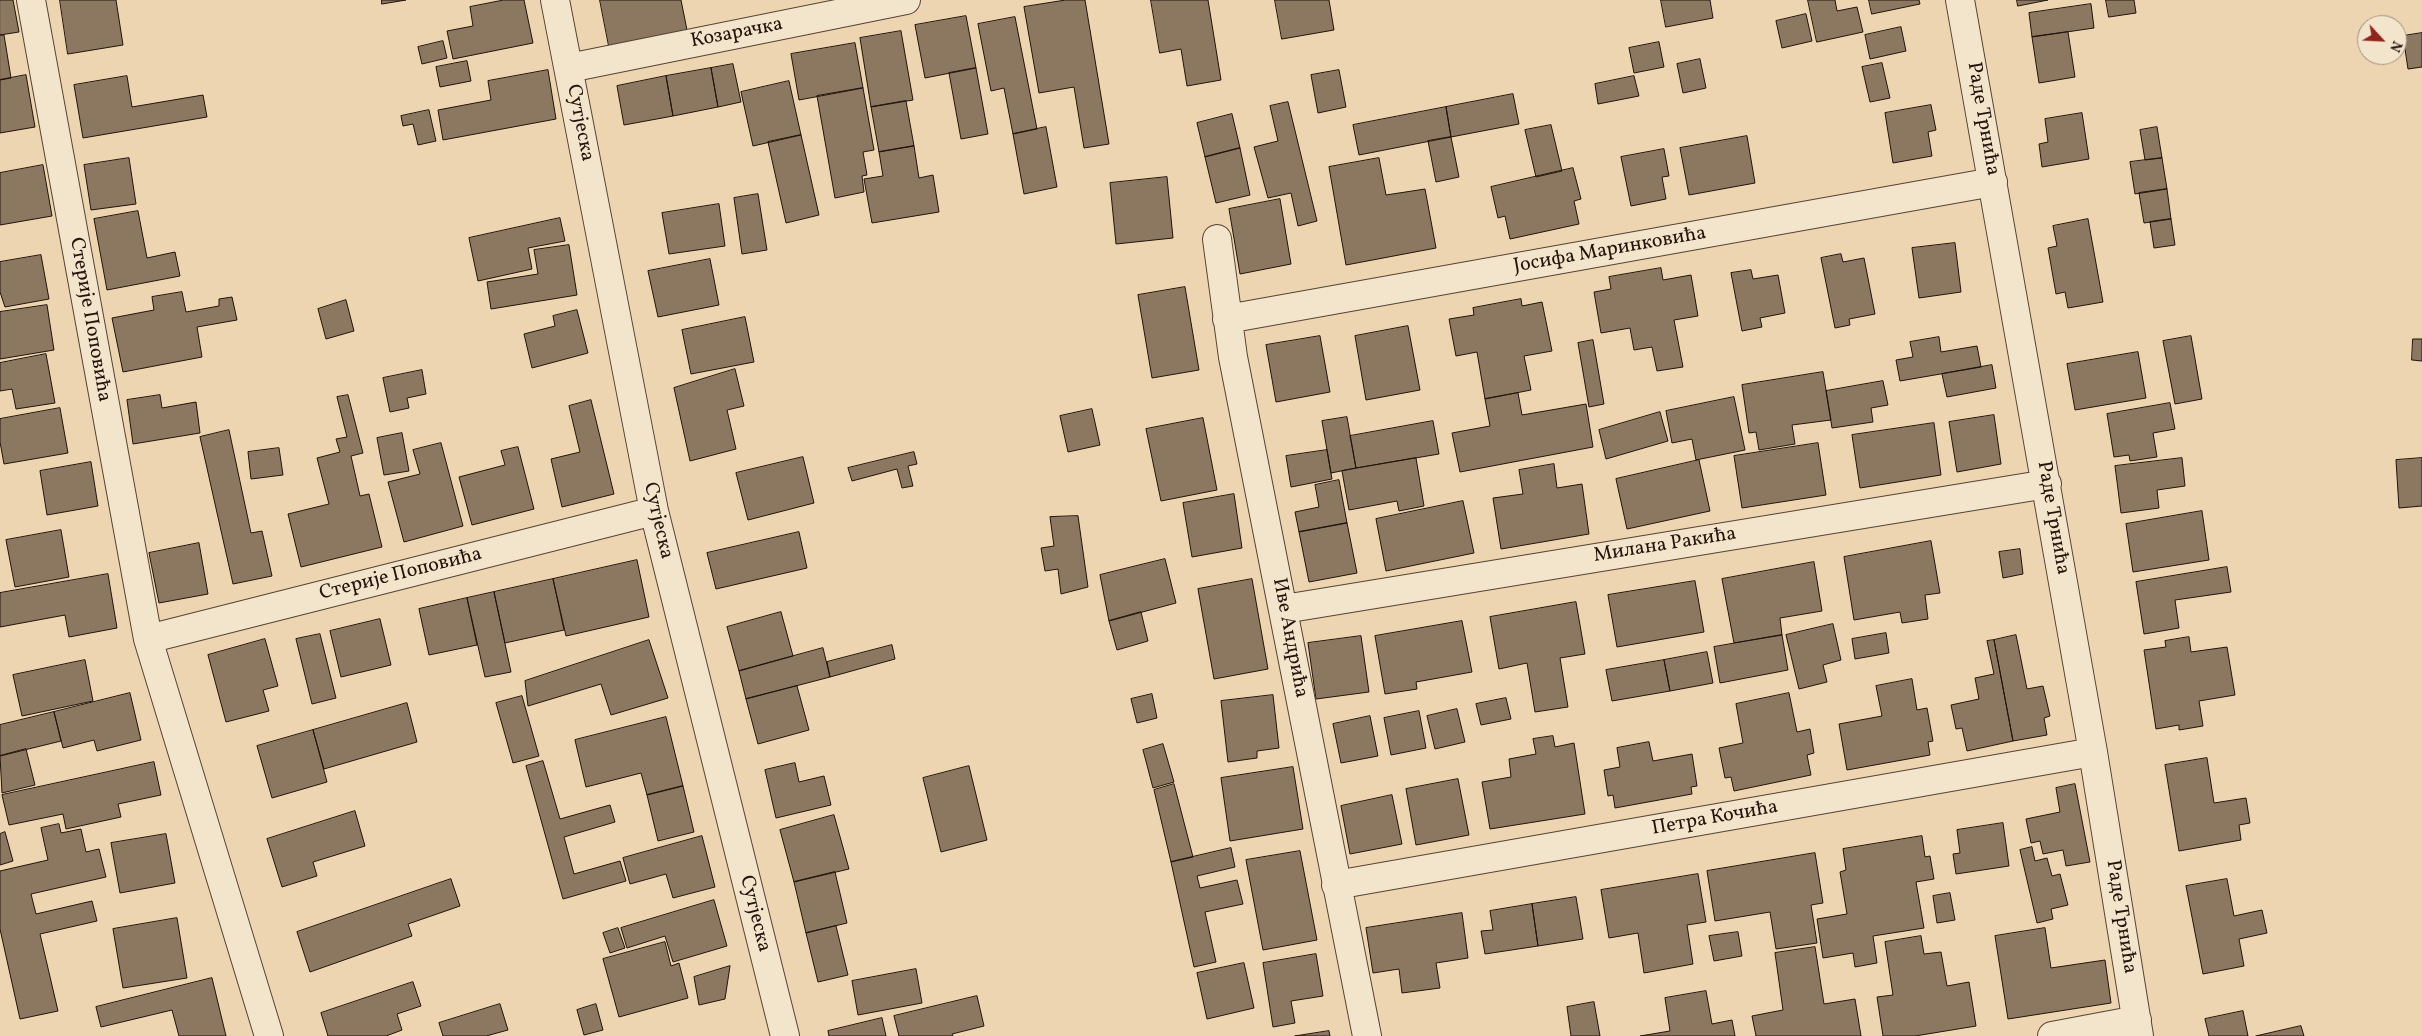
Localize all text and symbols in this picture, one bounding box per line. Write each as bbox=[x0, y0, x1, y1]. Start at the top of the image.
street label: Козарачка bbox=[689, 13, 785, 55]
north arrow bbox=[2357, 15, 2407, 65]
text: N bbox=[2384, 37, 2406, 55]
street label: Раде Трнића bbox=[1960, 60, 2004, 178]
street label: Сутјеска bbox=[560, 82, 598, 164]
street label: Јосифа Маринковића bbox=[1512, 222, 1708, 280]
street label: Стерије Поповића bbox=[63, 236, 115, 404]
street label: Раде Трнића bbox=[2030, 459, 2074, 577]
street label: Сутјеска bbox=[637, 480, 677, 562]
street label: Милана Ракића bbox=[1592, 523, 1738, 569]
street label: Стерије Поповића bbox=[317, 543, 485, 607]
street label: Иве Андрића bbox=[1266, 576, 1312, 700]
street label: Петра Кочића bbox=[1650, 796, 1780, 842]
street label: Раде Трнића bbox=[2099, 858, 2141, 976]
street label: Сутјеска bbox=[733, 873, 775, 955]

